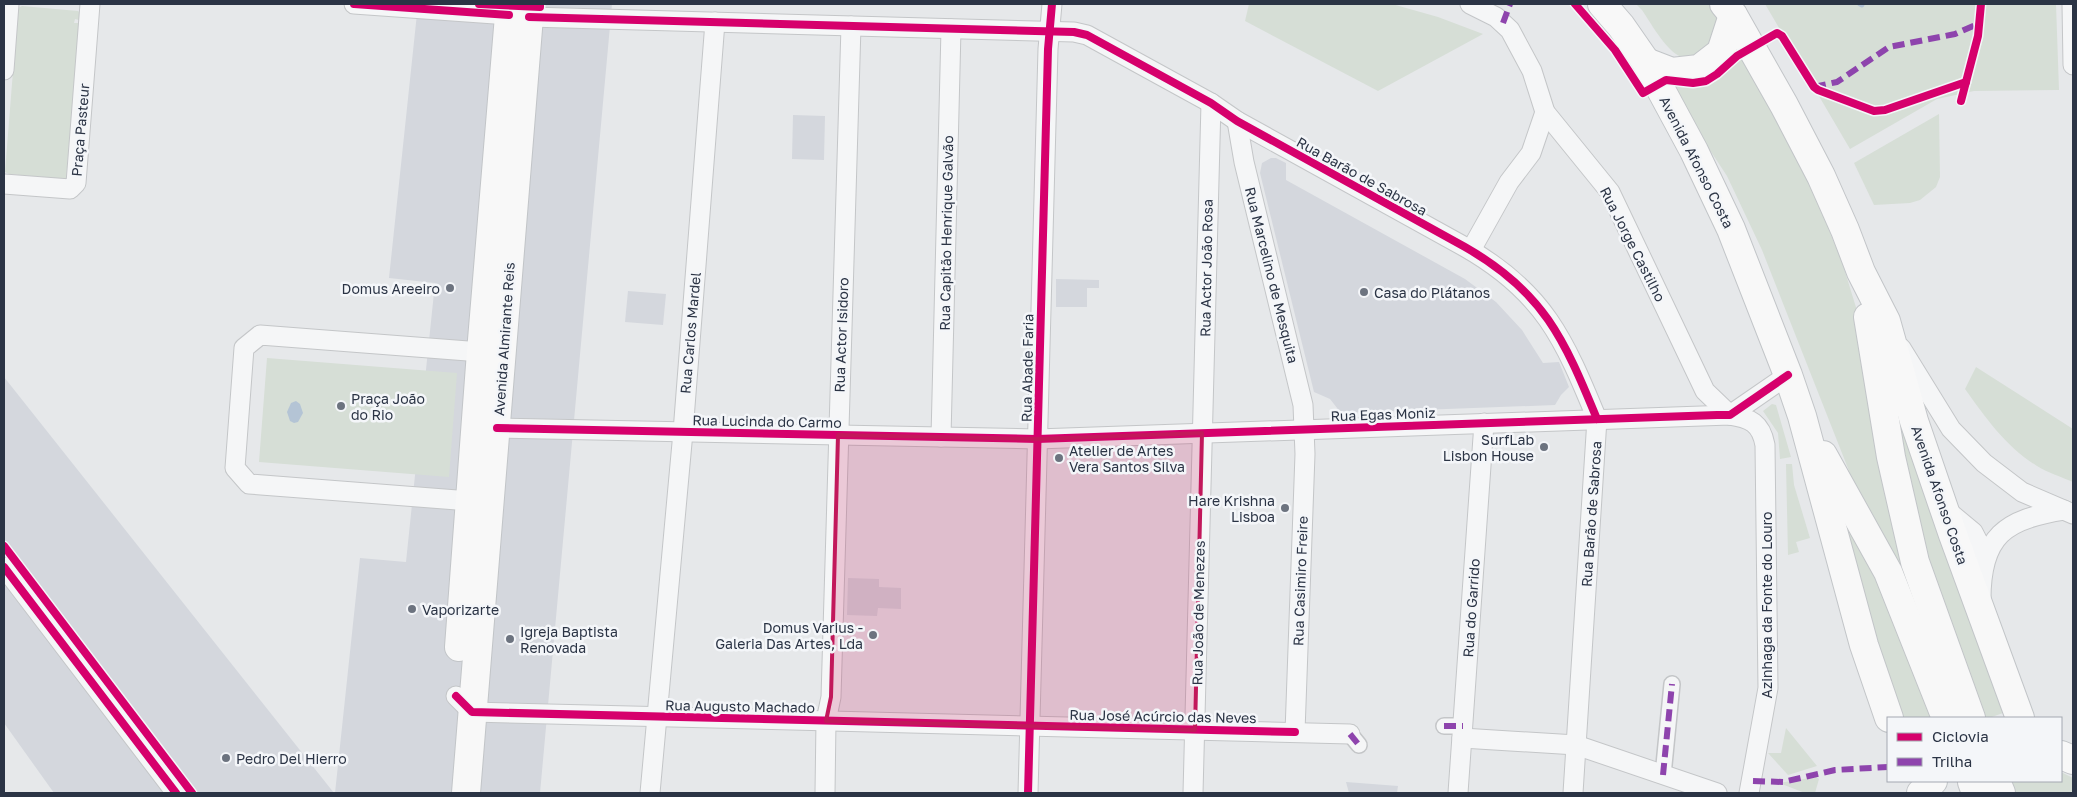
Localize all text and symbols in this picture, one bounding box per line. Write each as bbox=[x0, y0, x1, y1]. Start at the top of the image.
street label: Praça Pasteur bbox=[67, 82, 93, 177]
street label: Avenida Afonso Costa bbox=[1656, 93, 1738, 231]
street label: Rua Barão de Sabrosa bbox=[1294, 133, 1430, 219]
street label: Rua Capitão Henrique Galvão bbox=[936, 135, 956, 331]
street label: Rua Jorge Castilho bbox=[1597, 184, 1669, 304]
street label: Rua Marcelino de Mesquita bbox=[1242, 185, 1302, 365]
street label: Rua Actor João Rosa bbox=[1196, 199, 1216, 337]
street label: Avenida Almirante Reis bbox=[490, 262, 518, 416]
street label: Rua Carlos Mardel bbox=[676, 271, 704, 395]
street label: Rua Actor Isidoro bbox=[830, 277, 852, 393]
place label: Domus Areeiro bbox=[342, 280, 440, 297]
marker: Domus Areeiro bbox=[444, 282, 456, 294]
place label: Casa do Plátanos bbox=[1374, 284, 1490, 301]
marker: Casa do Plátanos bbox=[1358, 286, 1370, 298]
street label: Rua Abade Faria bbox=[1018, 314, 1036, 422]
place label: Praça João do Rio bbox=[351, 390, 425, 423]
marker: Praça João do Rio bbox=[335, 400, 347, 412]
street label: Rua Egas Moniz bbox=[1330, 404, 1436, 424]
street label: Rua Lucinda do Carmo bbox=[692, 411, 842, 431]
street label: Avenida Afonso Costa bbox=[1908, 423, 1972, 567]
place label: SurfLab Lisbon House bbox=[1443, 431, 1534, 464]
street label: Rua Barão de Sabrosa bbox=[1577, 440, 1605, 588]
marker: SurfLab Lisbon House bbox=[1538, 441, 1550, 453]
place label: Atelier de Artes Vera Santos Silva bbox=[1069, 442, 1185, 475]
marker: Atelier de Artes Vera Santos Silva bbox=[1053, 452, 1065, 464]
place label: Hare Krishna Lisboa bbox=[1188, 492, 1275, 525]
marker: Hare Krishna Lisboa bbox=[1279, 502, 1291, 514]
street label: Azinhaga da Fonte do Louro bbox=[1758, 512, 1775, 698]
street label: Rua Casimiro Freire bbox=[1289, 516, 1311, 646]
street label: Rua João de Menezes bbox=[1188, 540, 1208, 686]
street label: Rua do Garrido bbox=[1459, 558, 1483, 658]
place label: Vaporizarte bbox=[422, 601, 499, 618]
marker: Vaporizarte bbox=[406, 603, 418, 615]
place label: Domus Varius - Galeria Das Artes, Lda bbox=[715, 619, 863, 652]
place label: Igreja Baptista Renovada bbox=[520, 623, 618, 656]
marker: Domus Varius - Galeria Das Artes, Lda bbox=[867, 629, 879, 641]
marker: Igreja Baptista Renovada bbox=[504, 633, 516, 645]
street label: Rua Augusto Machado bbox=[665, 696, 815, 716]
street label: Rua José Acúrcio das Neves bbox=[1069, 706, 1257, 726]
legend bbox=[1887, 717, 2062, 782]
text: Ciclovia bbox=[1932, 727, 1989, 745]
place label: Pedro Del Hierro bbox=[236, 750, 347, 767]
marker: Pedro Del Hierro bbox=[220, 752, 232, 764]
text: Trilha bbox=[1932, 752, 1972, 770]

